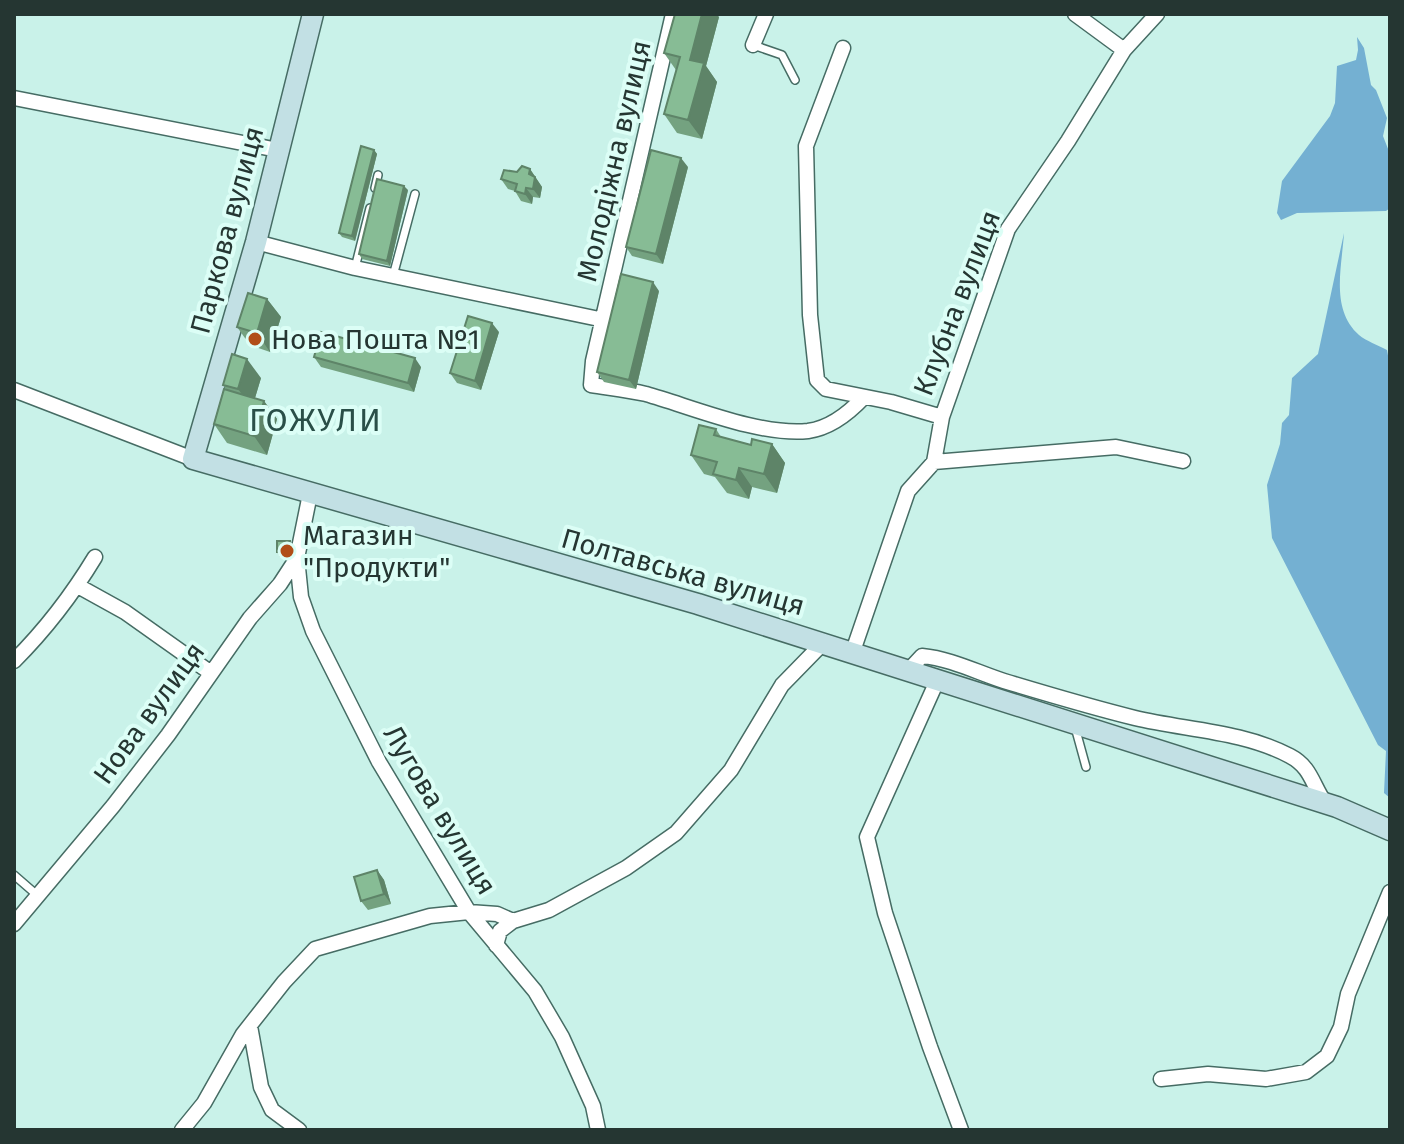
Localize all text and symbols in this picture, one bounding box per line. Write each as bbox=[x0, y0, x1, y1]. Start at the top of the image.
street label: Молодіжна вулиця bbox=[570, 37, 658, 285]
street label: Паркова вулиця bbox=[183, 123, 271, 337]
street label: Клубна вулиця bbox=[907, 206, 1007, 400]
place label: Нова Пошта №1 bbox=[271, 323, 480, 356]
marker: Нова Пошта №1 bbox=[246, 330, 264, 348]
district label: ГОЖУЛИ bbox=[249, 401, 383, 439]
place label: Магазин "Продукти" bbox=[303, 519, 450, 584]
street label: Полтавська вулиця bbox=[557, 521, 809, 623]
marker: Магазин "Продукти" bbox=[278, 542, 296, 560]
street label: Нова вулиця bbox=[87, 636, 211, 790]
street label: Лугова вулиця bbox=[376, 719, 504, 901]

